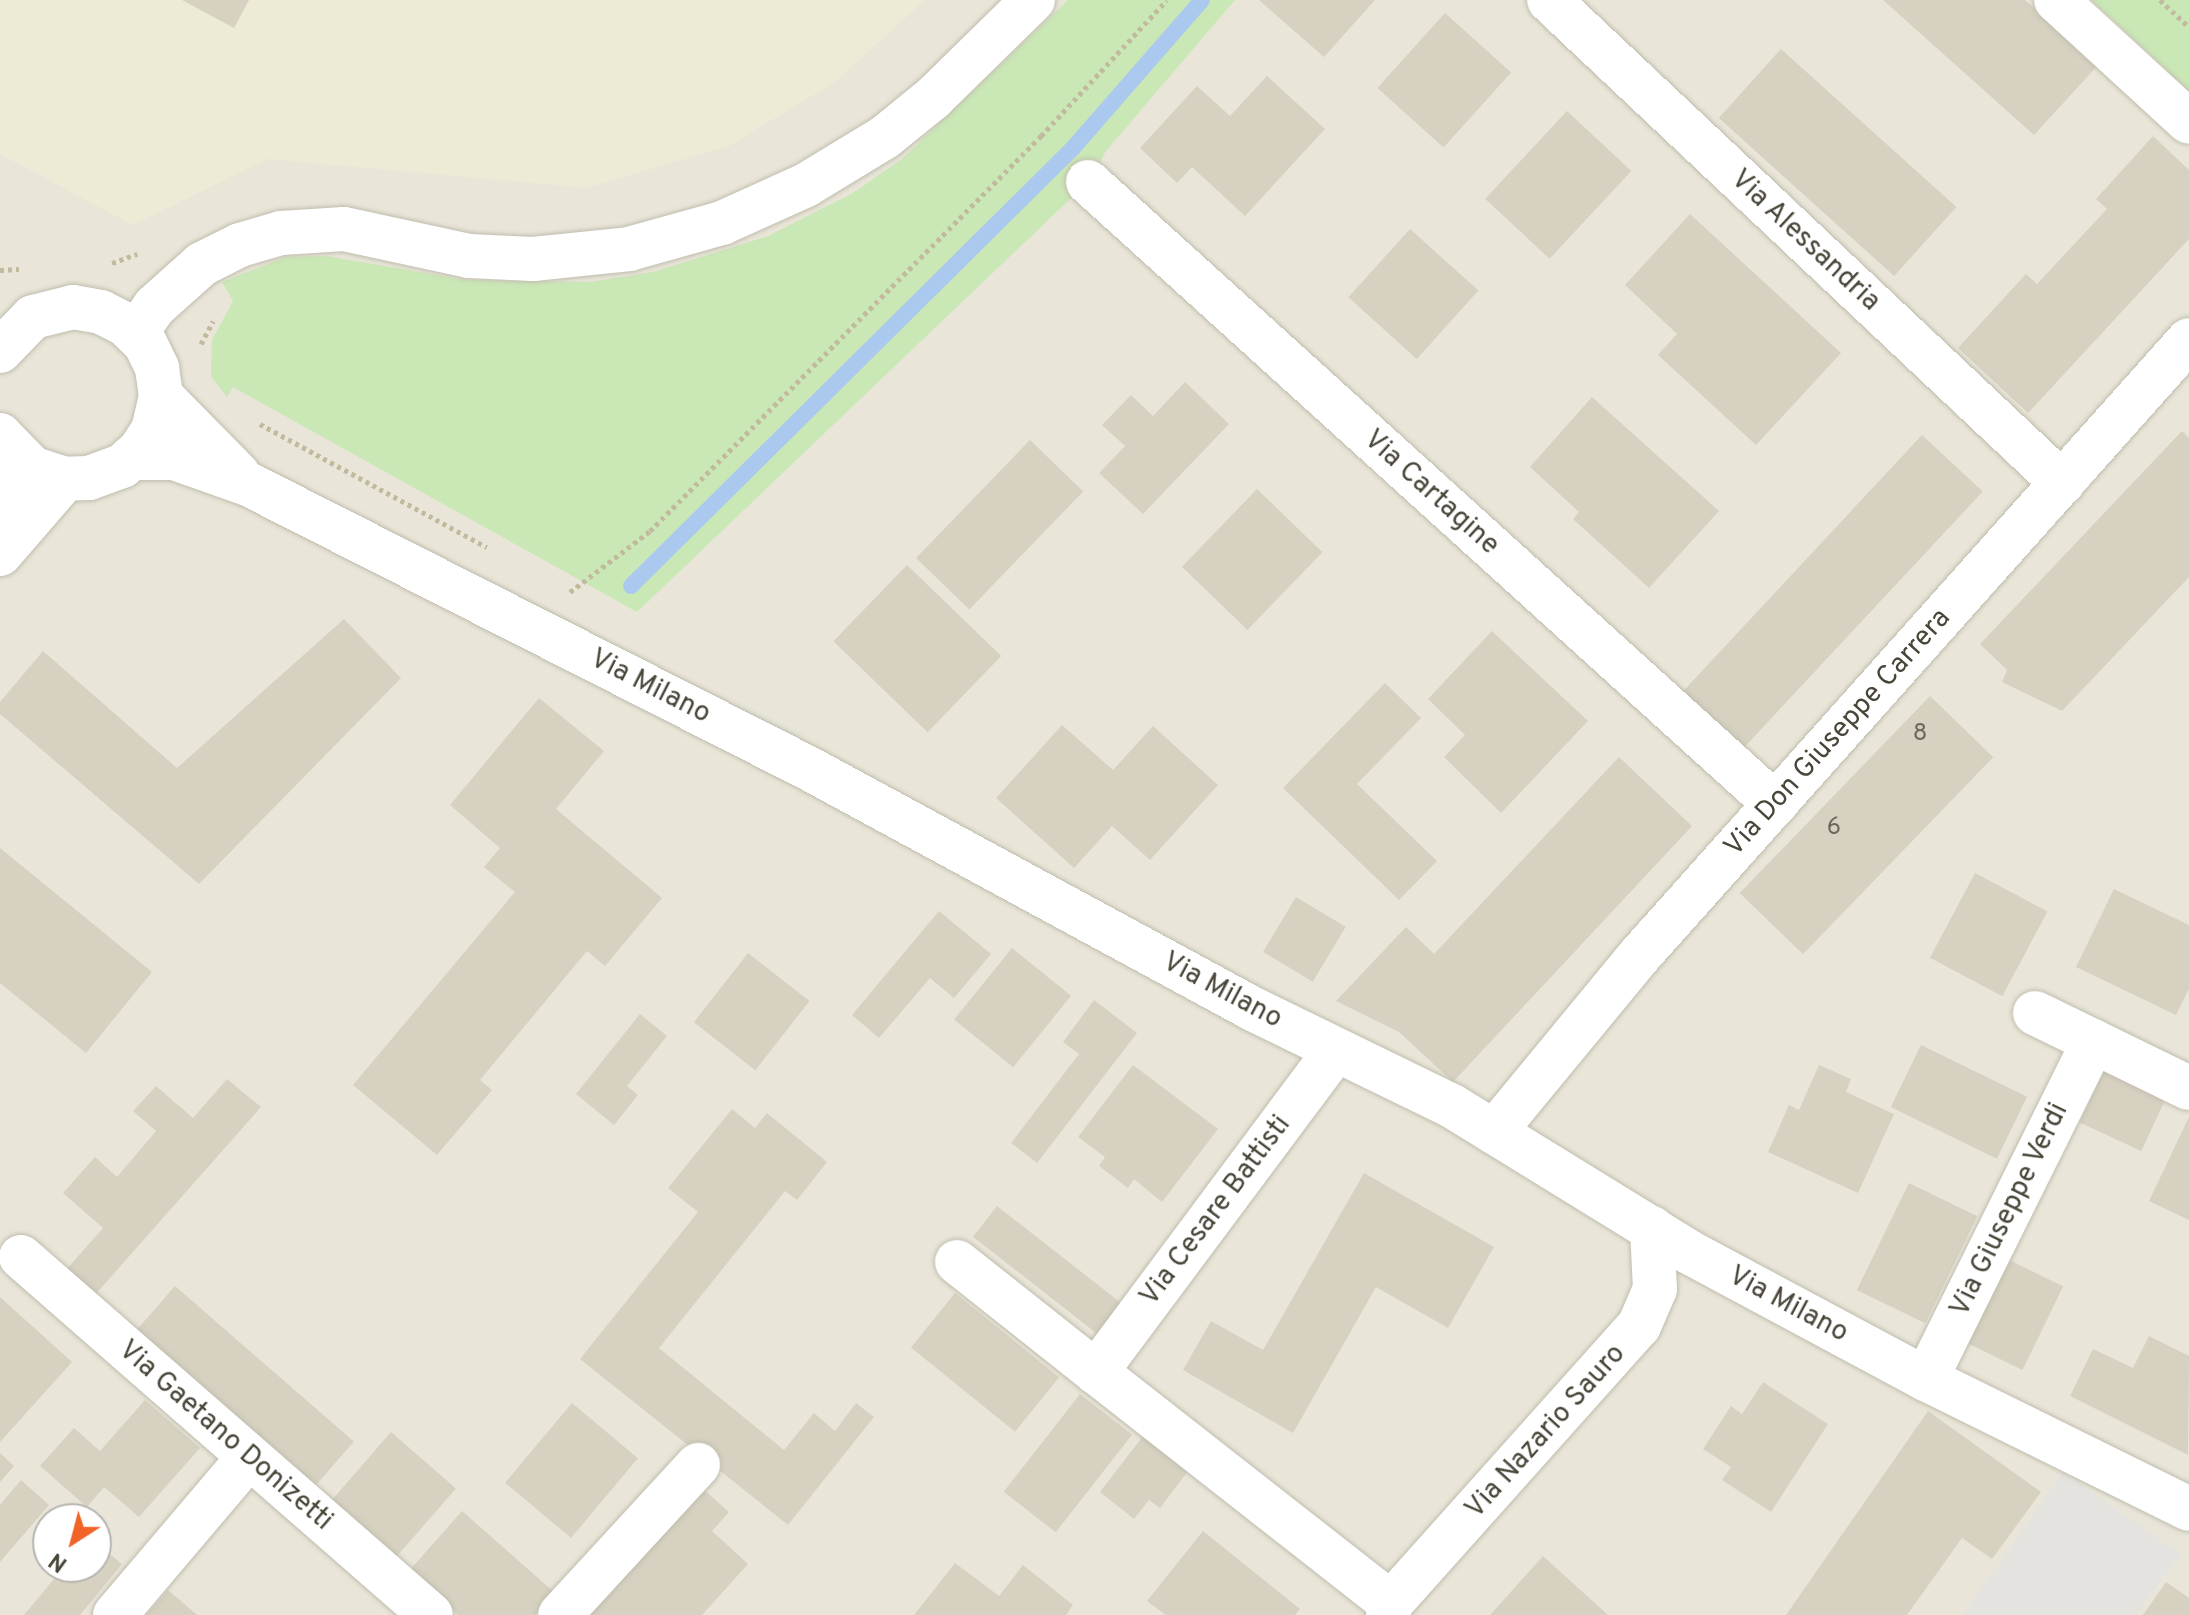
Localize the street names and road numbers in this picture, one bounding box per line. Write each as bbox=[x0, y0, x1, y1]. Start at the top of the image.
street label: Via Alessandria bbox=[1723, 163, 1887, 319]
street label: Via Cartagine bbox=[1356, 423, 1506, 563]
street label: Via Don Giuseppe Carrera bbox=[1718, 602, 1958, 864]
street label: Via Milano bbox=[584, 642, 716, 732]
street label: Via Milano bbox=[1156, 946, 1288, 1036]
street label: Via Giuseppe Verdi bbox=[1943, 1097, 2077, 1323]
street label: Via Cesare Battisti bbox=[1133, 1109, 1299, 1313]
street label: Via Milano bbox=[1722, 1260, 1854, 1350]
street label: Via Gaetano Donizetti bbox=[111, 1334, 339, 1538]
street label: Via Nazario Sauro bbox=[1459, 1338, 1633, 1526]

